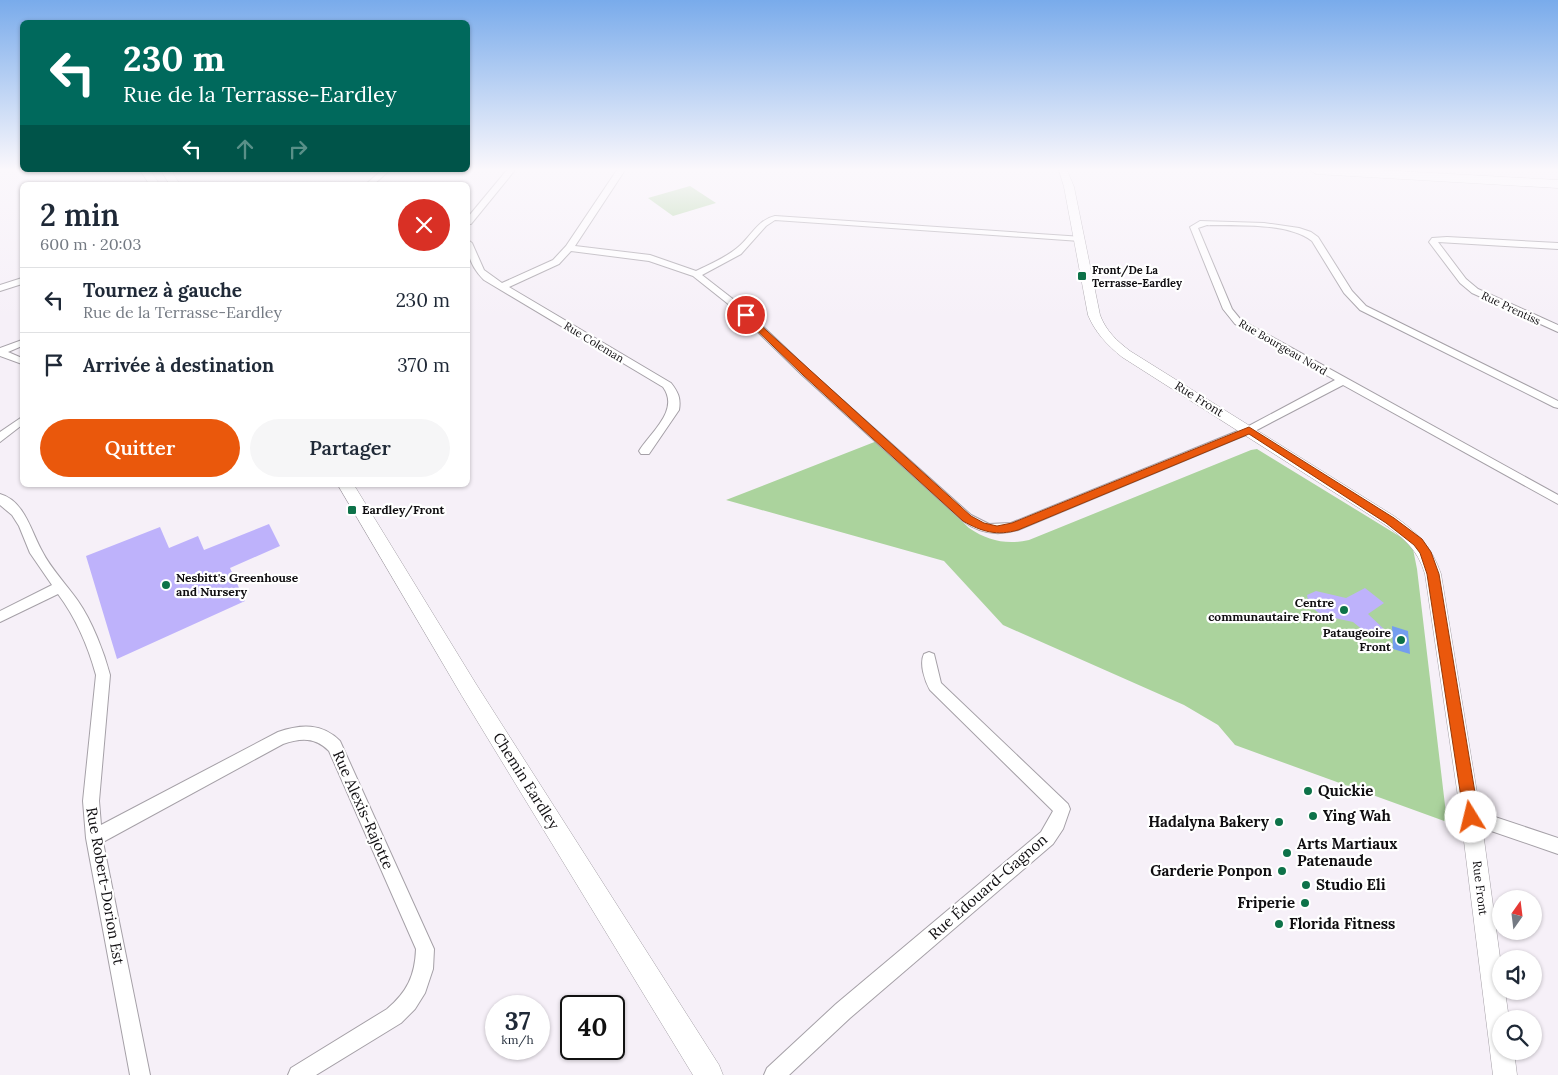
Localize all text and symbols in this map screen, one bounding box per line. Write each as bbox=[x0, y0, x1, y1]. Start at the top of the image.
text: 230 m bbox=[123, 36, 225, 81]
icon: left bbox=[40, 40, 105, 105]
text: Rue de la Terrasse-Eardley bbox=[123, 80, 397, 108]
icon: left bbox=[178, 135, 206, 163]
icon: ahead bbox=[231, 135, 259, 163]
icon: right bbox=[284, 135, 312, 163]
text: 2 min bbox=[40, 196, 119, 234]
button: close bbox=[398, 199, 450, 251]
text: 600 m · 20:03 bbox=[40, 234, 141, 254]
place label: Front/De La Terrasse-Eardley bbox=[1092, 263, 1183, 290]
marker: Front/De La Terrasse-Eardley bbox=[1076, 270, 1088, 282]
text: Tournez à gauche bbox=[83, 278, 242, 302]
icon: left bbox=[40, 286, 68, 314]
text: 230 m bbox=[396, 288, 450, 312]
street label: Rue Prentiss bbox=[1479, 288, 1543, 328]
pin bbox=[725, 294, 767, 336]
icon: arrive bbox=[732, 301, 760, 329]
text: Rue de la Terrasse-Eardley bbox=[83, 302, 282, 322]
street label: Rue Bourgeau Nord bbox=[1236, 316, 1330, 378]
street label: Rue Coleman bbox=[561, 319, 627, 366]
icon: arrive bbox=[40, 351, 68, 379]
text: Arrivée à destination bbox=[83, 353, 274, 377]
text: 370 m bbox=[397, 353, 450, 377]
street label: Rue Front bbox=[1172, 378, 1227, 420]
button: Quitter bbox=[40, 419, 240, 477]
button: Partager bbox=[250, 419, 450, 477]
place label: Eardley/Front bbox=[362, 502, 446, 518]
marker: Eardley/Front bbox=[346, 504, 358, 516]
place label: Nesbitt's Greenhouse and Nursery bbox=[176, 570, 299, 599]
marker: Nesbitt's Greenhouse and Nursery bbox=[160, 579, 172, 591]
place label: Centre communautaire Front bbox=[1208, 595, 1335, 624]
marker: Centre communautaire Front bbox=[1338, 604, 1350, 616]
place label: Pataugeoire Front bbox=[1323, 625, 1392, 654]
marker: Pataugeoire Front bbox=[1395, 634, 1407, 646]
street label: Chemin Eardley bbox=[489, 729, 564, 833]
street label: Rue Alexis-Rajotte bbox=[329, 748, 398, 872]
place label: Quickie bbox=[1318, 781, 1373, 800]
marker: Quickie bbox=[1302, 785, 1314, 797]
position arrow bbox=[1444, 790, 1496, 842]
street label: Rue Robert-Dorion Est bbox=[82, 806, 129, 966]
place label: Ying Wah bbox=[1323, 806, 1391, 825]
marker: Ying Wah bbox=[1307, 810, 1319, 822]
place label: Hadalyna Bakery bbox=[1148, 812, 1270, 831]
marker: Hadalyna Bakery bbox=[1273, 816, 1285, 828]
street label: Rue Édouard-Gagnon bbox=[924, 830, 1051, 943]
place label: Arts Martiaux Patenaude bbox=[1297, 834, 1398, 870]
marker: Arts Martiaux Patenaude bbox=[1281, 847, 1293, 859]
street label: Rue Front bbox=[1470, 860, 1491, 916]
place label: Garderie Ponpon bbox=[1150, 861, 1272, 880]
marker: Garderie Ponpon bbox=[1276, 865, 1288, 877]
place label: Studio Eli bbox=[1316, 875, 1386, 894]
marker: Studio Eli bbox=[1300, 879, 1312, 891]
north arrow bbox=[1492, 890, 1542, 940]
map controls bbox=[1492, 890, 1542, 1060]
place label: Friperie bbox=[1237, 893, 1295, 912]
marker: Friperie bbox=[1299, 897, 1311, 909]
place label: Florida Fitness bbox=[1289, 914, 1395, 933]
marker: Florida Fitness bbox=[1273, 918, 1285, 930]
button: sound bbox=[1492, 950, 1542, 1000]
speed limit sign: 40 bbox=[560, 995, 625, 1060]
text: 37 bbox=[505, 1005, 530, 1037]
button: search bbox=[1492, 1010, 1542, 1060]
text: km/h bbox=[501, 1032, 534, 1047]

